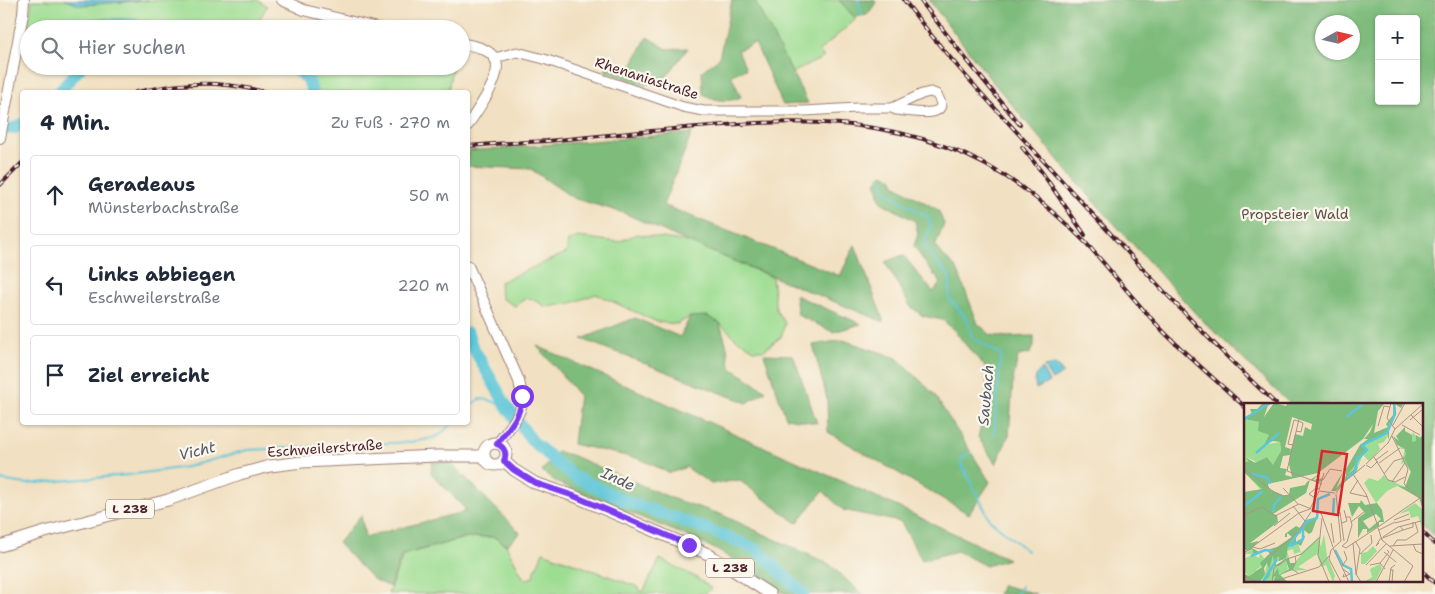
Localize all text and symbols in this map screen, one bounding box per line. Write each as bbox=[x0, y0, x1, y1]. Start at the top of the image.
north arrow bbox=[1315, 15, 1360, 60]
map controls bbox=[1375, 15, 1420, 105]
button: + bbox=[1375, 15, 1420, 60]
search box bbox=[20, 20, 470, 75]
icon: search bbox=[38, 34, 66, 62]
text: Hier suchen bbox=[78, 35, 186, 60]
street label: Rhenaniastraße bbox=[593, 53, 701, 103]
button: − bbox=[1375, 60, 1420, 105]
text: 4 Min. bbox=[40, 109, 110, 137]
text: Zu Fuß · 270 m bbox=[331, 112, 450, 133]
text: Geradeaus bbox=[88, 172, 195, 197]
icon: ahead bbox=[41, 181, 69, 209]
text: 50 m bbox=[409, 185, 449, 206]
text: Münsterbachstraße bbox=[88, 197, 239, 218]
park label: Propsteier Wald bbox=[1241, 205, 1349, 223]
text: Links abbiegen bbox=[88, 262, 235, 287]
icon: left bbox=[41, 271, 69, 299]
text: 220 m bbox=[397, 275, 449, 296]
text: Eschweilerstraße bbox=[88, 287, 220, 308]
icon: arrive bbox=[41, 361, 69, 389]
text: Ziel erreicht bbox=[88, 363, 209, 388]
water label: Saubach bbox=[973, 364, 999, 426]
route start bbox=[511, 385, 534, 408]
inset map bbox=[1244, 403, 1422, 582]
street label: Eschweilerstraße bbox=[267, 435, 384, 461]
water label: Vicht bbox=[177, 437, 218, 465]
water label: Inde bbox=[597, 462, 638, 495]
road number: L 238 bbox=[106, 499, 154, 518]
route end bbox=[678, 534, 701, 557]
road number: L 238 bbox=[706, 558, 754, 578]

